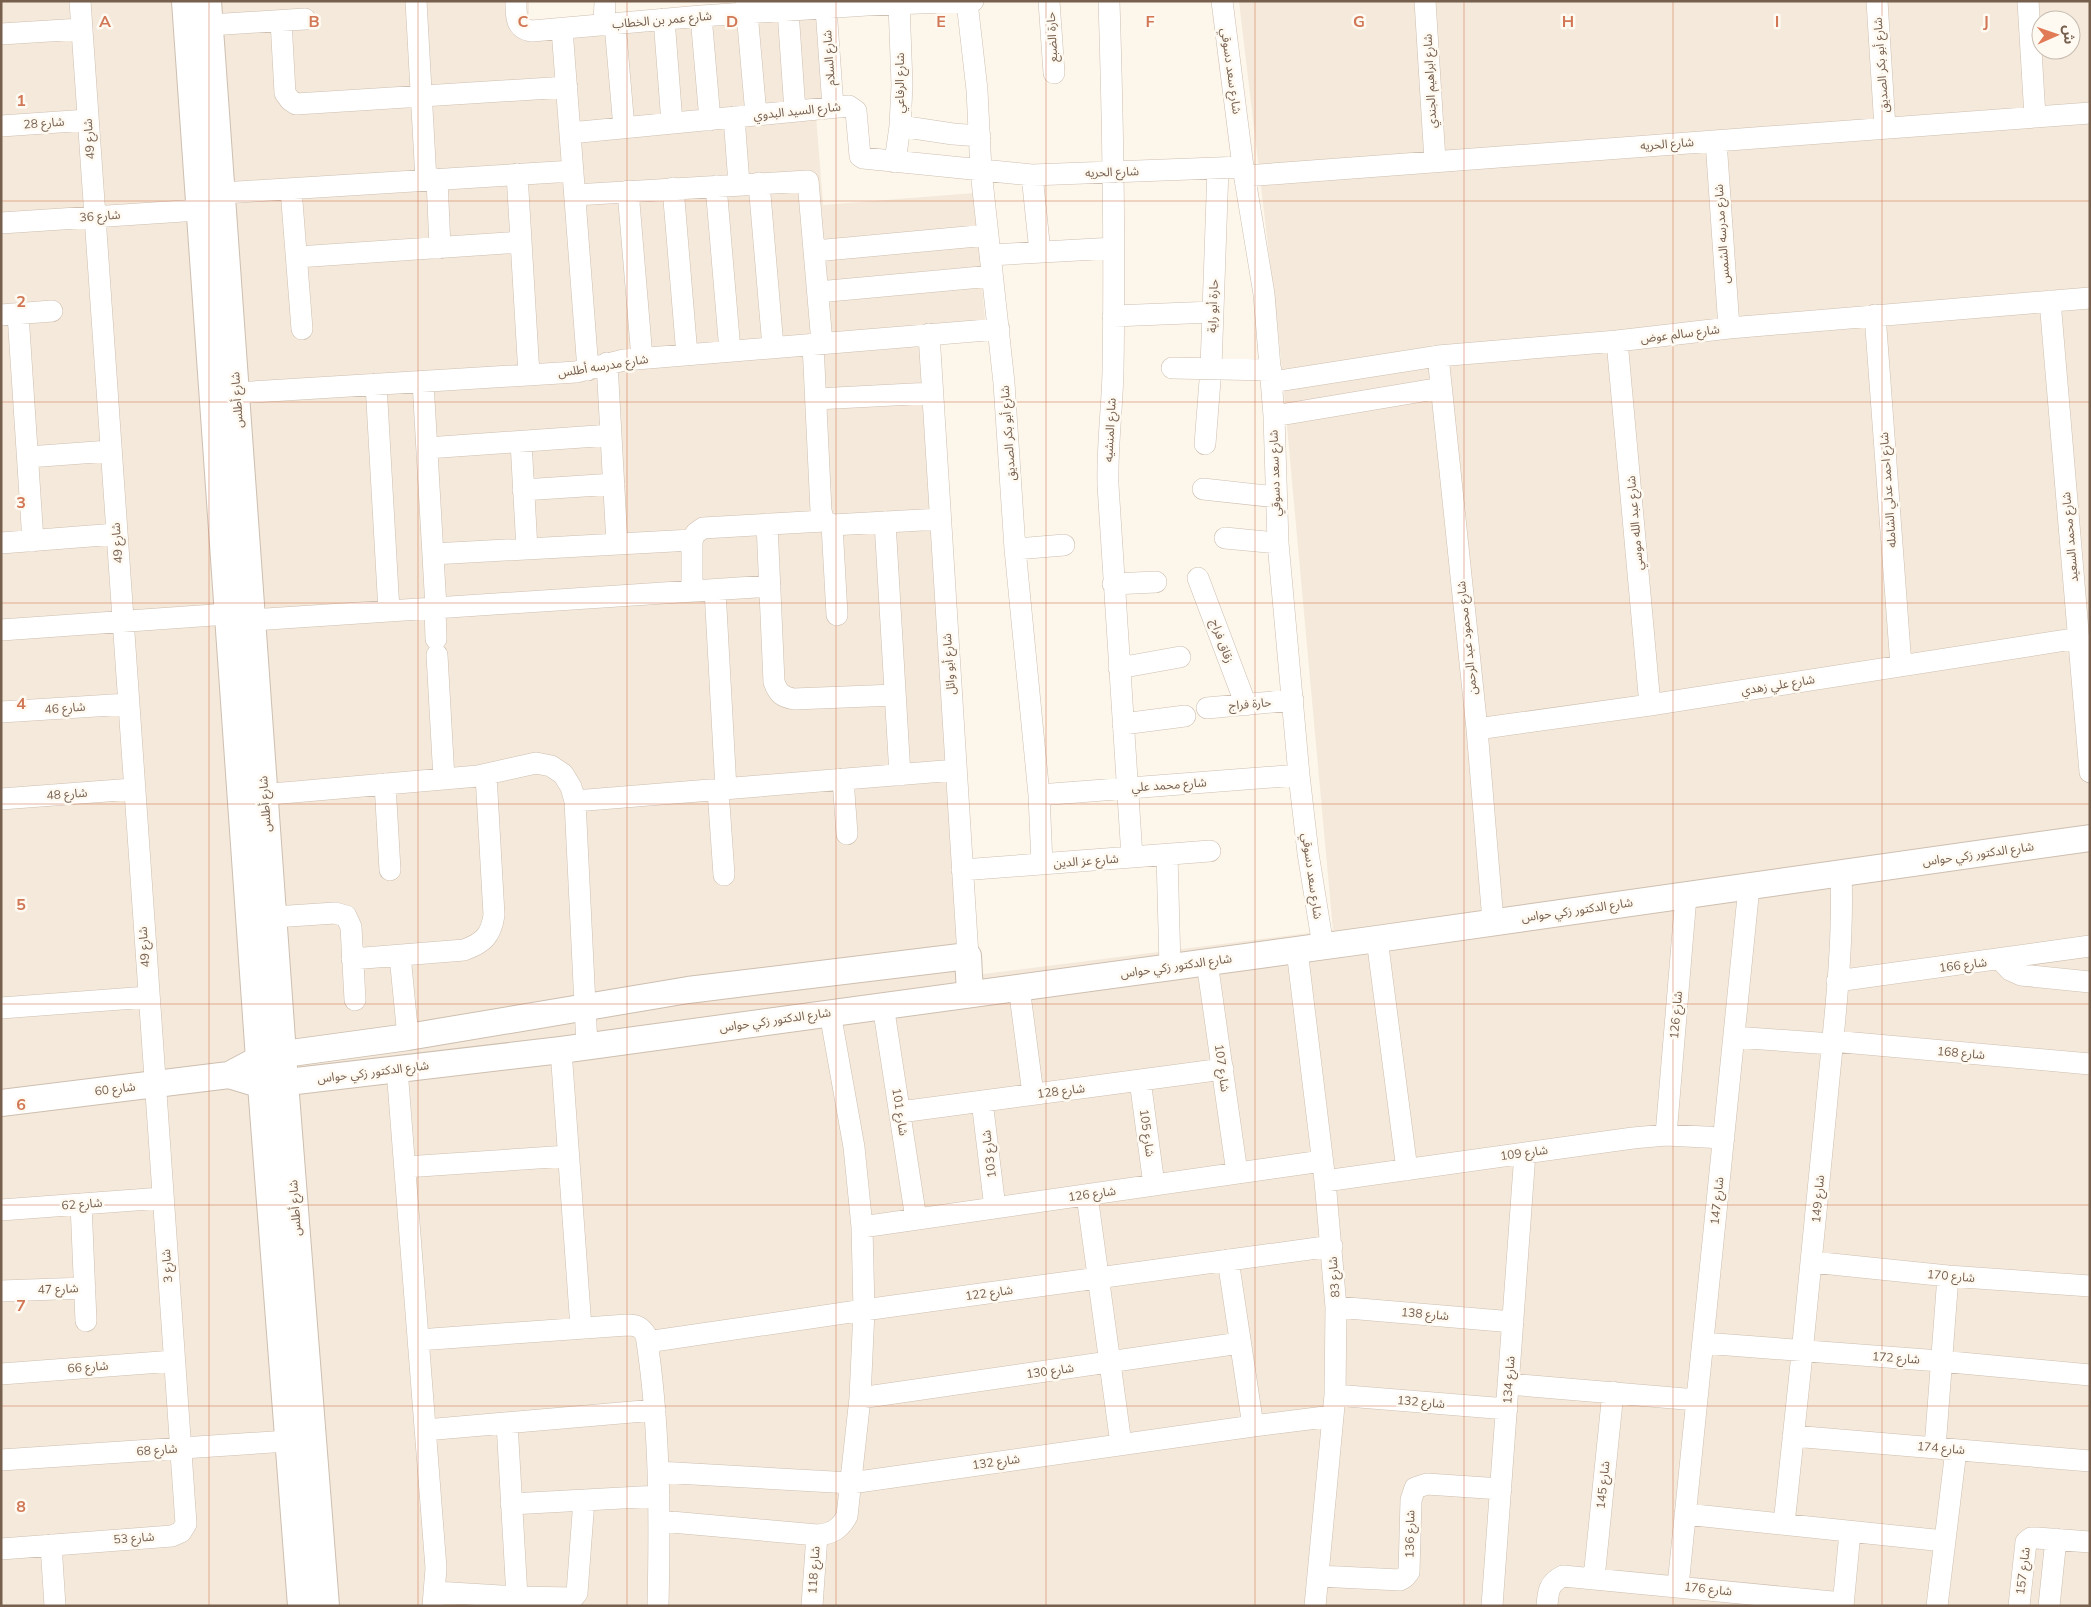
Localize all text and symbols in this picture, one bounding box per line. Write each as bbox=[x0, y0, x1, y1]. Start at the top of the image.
street label: شارع عمر بن الخطاب bbox=[611, 8, 713, 33]
north arrow bbox=[2031, 10, 2081, 60]
text: A bbox=[99, 11, 111, 31]
text: B bbox=[308, 11, 320, 31]
text: C bbox=[518, 11, 529, 31]
text: D bbox=[726, 11, 738, 31]
text: E bbox=[936, 11, 946, 31]
street label: حارة الضبع bbox=[1043, 11, 1062, 63]
text: F bbox=[1145, 11, 1155, 31]
text: G bbox=[1353, 11, 1365, 31]
text: H bbox=[1562, 11, 1574, 31]
text: I bbox=[1775, 11, 1779, 31]
text: J bbox=[1983, 11, 1989, 31]
street label: شارع أبو بكر الصديق bbox=[1870, 17, 1893, 113]
text: ش bbox=[2060, 25, 2078, 44]
street label: شارع سعد دسوقي bbox=[1215, 27, 1245, 115]
street label: شارع السلام bbox=[819, 30, 840, 86]
street label: شارع ابراهيم الجندي bbox=[1420, 33, 1442, 129]
street label: شارع الرفاعي bbox=[892, 53, 910, 113]
text: 1 bbox=[16, 90, 26, 110]
street label: شارع السيد البدوي bbox=[753, 98, 842, 125]
street label: شارع 28 bbox=[23, 114, 65, 133]
street label: شارع 49 bbox=[80, 118, 99, 160]
street label: شارع الحريه bbox=[1640, 134, 1695, 155]
street label: شارع الحريه bbox=[1085, 163, 1139, 182]
street label: شارع مدرسه الشمس bbox=[1711, 184, 1734, 284]
street label: شارع 36 bbox=[79, 207, 121, 226]
street label: حارة أبو راية bbox=[1204, 279, 1221, 333]
text: 2 bbox=[16, 291, 26, 311]
street label: شارع سالم عوض bbox=[1639, 321, 1721, 348]
street label: شارع مدرسه أطلس bbox=[557, 351, 650, 382]
street label: شارع أطلس bbox=[227, 371, 248, 429]
street label: شارع أبو بكر الصديق bbox=[997, 385, 1020, 481]
street label: شارع المنشيه bbox=[1100, 398, 1121, 462]
street label: شارع سعد دسوقي bbox=[1265, 429, 1286, 517]
street label: شارع احمد عدلي الشامله bbox=[1876, 432, 1902, 548]
street label: شارع عبد الله موسي bbox=[1623, 475, 1649, 571]
street label: شارع محمد السعيد bbox=[2058, 491, 2083, 583]
text: 3 bbox=[16, 492, 26, 512]
street label: شارع 49 bbox=[108, 522, 127, 564]
street label: شارع محمود عبد الرحمن bbox=[1453, 580, 1482, 696]
street label: زقاق فراج bbox=[1206, 617, 1237, 666]
street label: شارع أبو وائل bbox=[939, 633, 960, 695]
street label: شارع علي زهدي bbox=[1740, 671, 1816, 700]
text: 4 bbox=[16, 693, 26, 713]
street label: حارة فراج bbox=[1228, 694, 1272, 715]
street label: شارع 46 bbox=[44, 699, 86, 718]
street label: شارع محمد علي bbox=[1131, 774, 1207, 797]
street label: شارع أطلس bbox=[255, 775, 276, 833]
street label: شارع 48 bbox=[46, 785, 88, 804]
street label: شارع سعد دسوقي bbox=[1296, 832, 1326, 920]
street label: شارع الدكتور زكي حواس bbox=[1921, 838, 2035, 872]
street label: شارع عز الدين bbox=[1053, 851, 1119, 872]
text: 5 bbox=[16, 894, 26, 914]
street label: شارع الدكتور زكي حواس bbox=[1520, 894, 1634, 928]
street label: شارع 49 bbox=[135, 926, 154, 968]
street label: شارع الدكتور زكي حواس bbox=[1119, 950, 1233, 984]
street label: شارع 166 bbox=[1938, 954, 1988, 977]
street label: شارع 126 bbox=[1666, 990, 1687, 1040]
street label: شارع الدكتور زكي حواس bbox=[718, 1004, 832, 1038]
street label: شارع 107 bbox=[1210, 1043, 1233, 1093]
street label: شارع 168 bbox=[1936, 1043, 1986, 1064]
street label: شارع الدكتور زكي حواس bbox=[316, 1057, 430, 1089]
street label: شارع 60 bbox=[94, 1079, 136, 1100]
street label: شارع 128 bbox=[1036, 1080, 1086, 1103]
street label: شارع 101 bbox=[887, 1087, 912, 1137]
text: 6 bbox=[16, 1094, 26, 1114]
street label: شارع 105 bbox=[1135, 1108, 1158, 1158]
street label: شارع 103 bbox=[978, 1129, 1001, 1179]
street label: شارع 109 bbox=[1499, 1142, 1549, 1165]
street label: شارع 149 bbox=[1808, 1174, 1829, 1224]
street label: شارع 147 bbox=[1707, 1176, 1728, 1226]
street label: شارع أطلس bbox=[285, 1179, 306, 1237]
street label: شارع 126 bbox=[1067, 1183, 1117, 1206]
street label: شارع 62 bbox=[61, 1195, 103, 1214]
street label: شارع 3 bbox=[158, 1249, 177, 1283]
street label: شارع 83 bbox=[1325, 1256, 1344, 1298]
street label: شارع 170 bbox=[1926, 1266, 1976, 1287]
street label: شارع 47 bbox=[37, 1280, 79, 1299]
street label: شارع 122 bbox=[964, 1282, 1014, 1305]
text: 7 bbox=[16, 1295, 26, 1315]
street label: شارع 138 bbox=[1400, 1304, 1450, 1325]
street label: شارع 172 bbox=[1871, 1348, 1921, 1369]
street label: شارع 134 bbox=[1499, 1355, 1520, 1405]
street label: شارع 66 bbox=[67, 1358, 109, 1377]
street label: شارع 130 bbox=[1025, 1360, 1075, 1383]
street label: شارع 132 bbox=[1396, 1392, 1446, 1413]
street label: شارع 174 bbox=[1916, 1438, 1966, 1459]
street label: شارع 68 bbox=[136, 1441, 178, 1460]
street label: شارع 132 bbox=[971, 1451, 1021, 1474]
street label: شارع 145 bbox=[1593, 1460, 1614, 1510]
text: 8 bbox=[16, 1496, 26, 1516]
street label: شارع 136 bbox=[1402, 1510, 1419, 1558]
street label: شارع 53 bbox=[113, 1529, 155, 1548]
street label: شارع 118 bbox=[804, 1545, 825, 1595]
street label: شارع 157 bbox=[2012, 1546, 2035, 1596]
street label: شارع 176 bbox=[1683, 1579, 1733, 1600]

